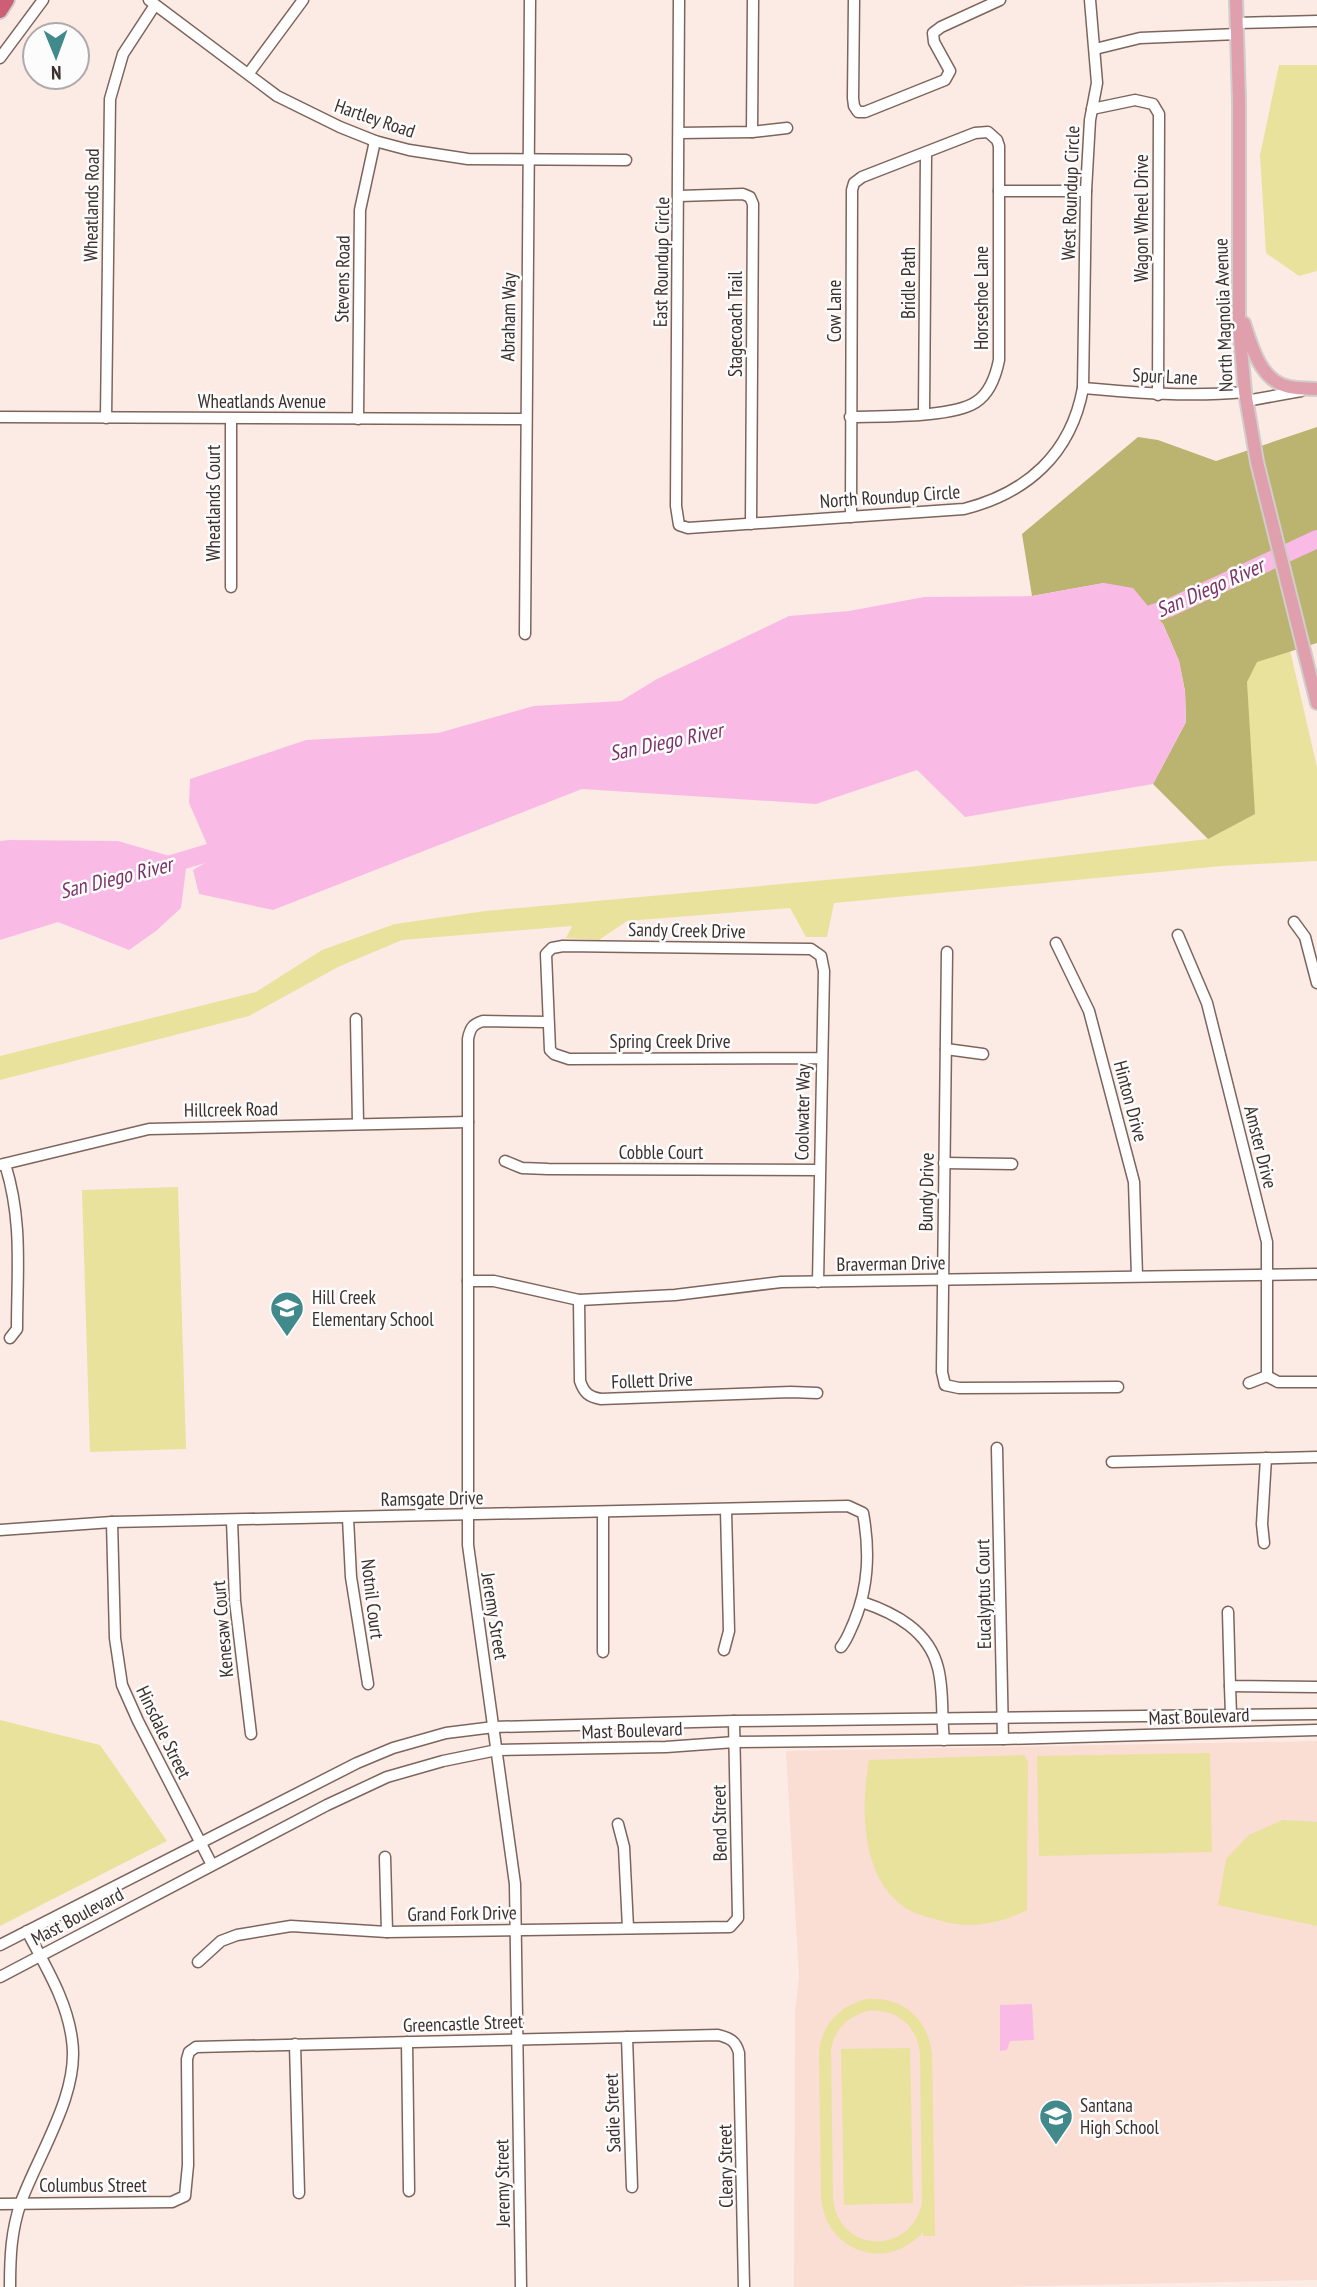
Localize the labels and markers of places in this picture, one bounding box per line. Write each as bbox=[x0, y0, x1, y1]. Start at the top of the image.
place label: Hill Creek Elementary School bbox=[312, 1285, 434, 1331]
school or university icon: Hill Creek Elementary School bbox=[268, 1289, 306, 1338]
place label: Santana High School bbox=[1080, 2093, 1160, 2139]
school or university icon: Santana High School bbox=[1037, 2097, 1075, 2146]

